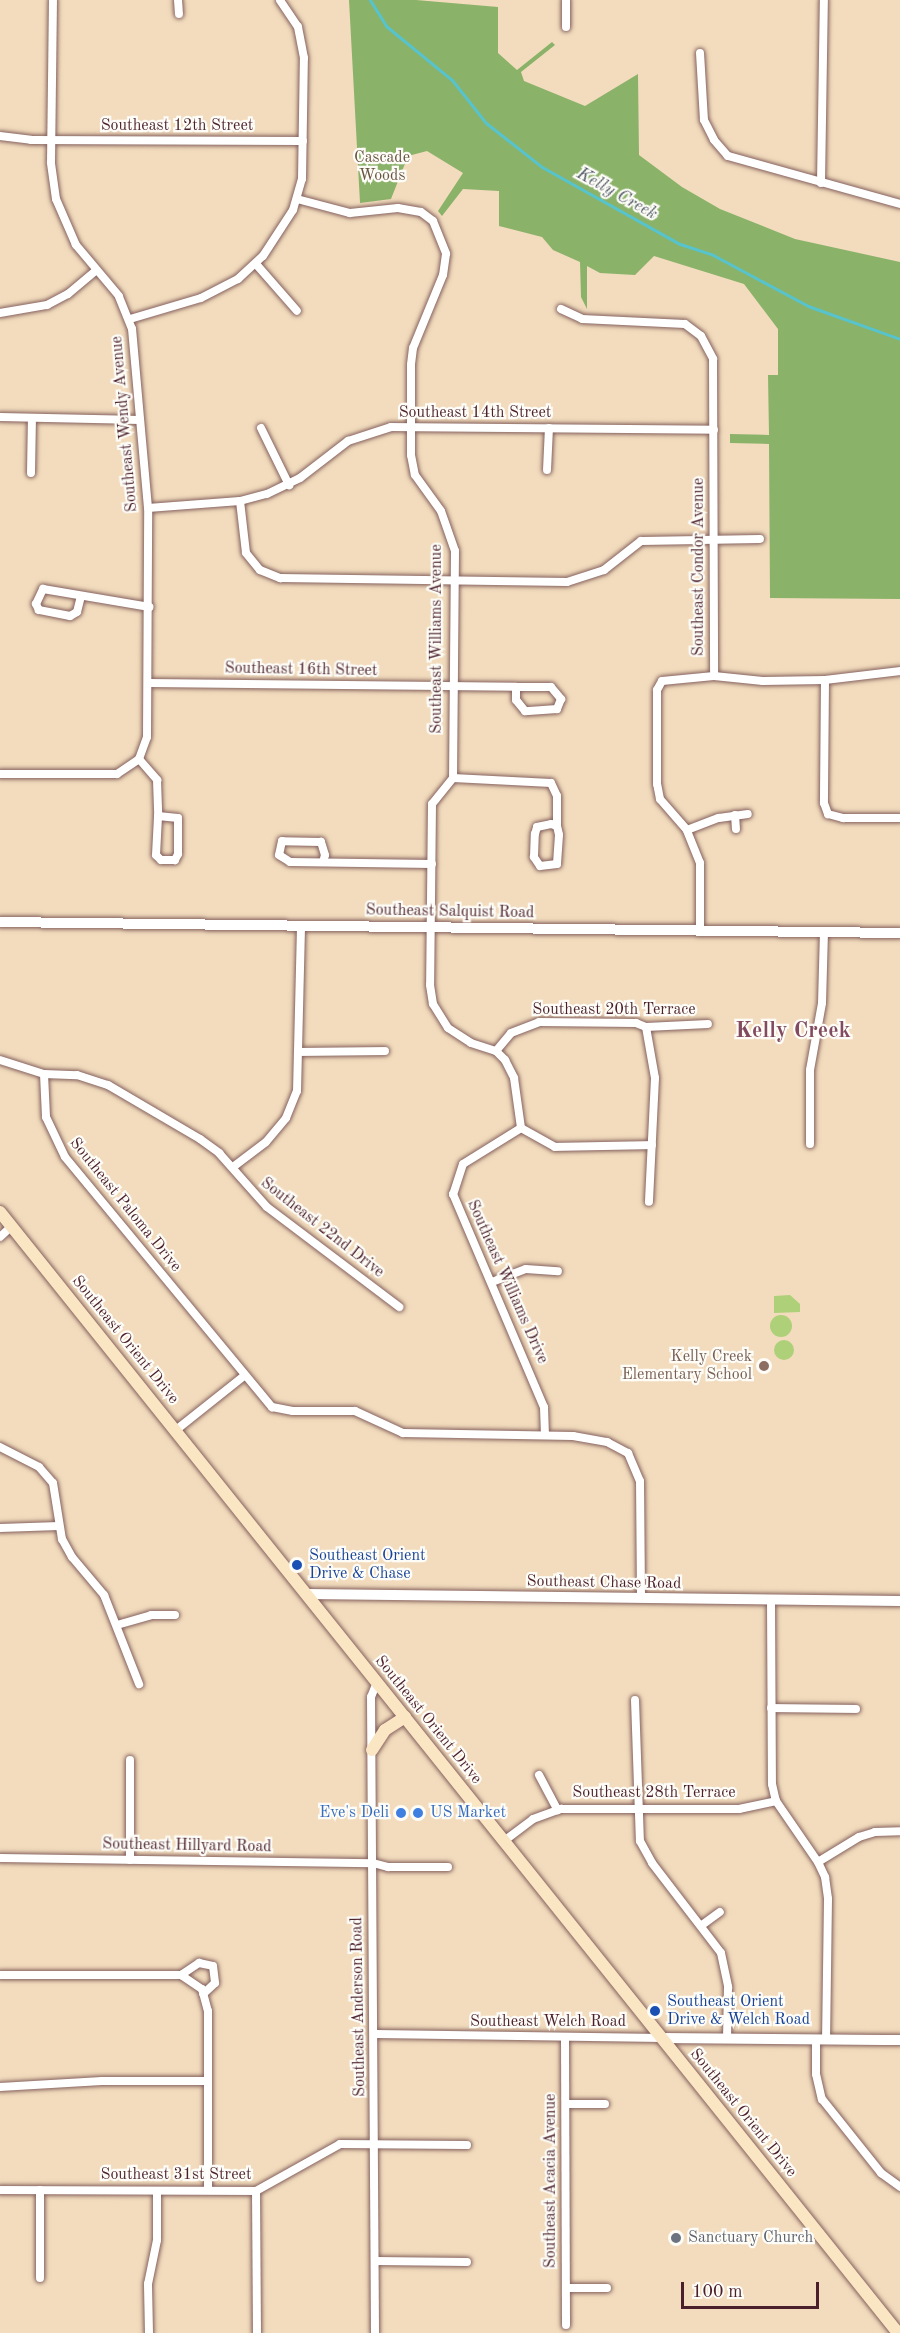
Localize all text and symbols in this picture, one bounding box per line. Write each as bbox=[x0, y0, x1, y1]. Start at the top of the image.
street label: Southeast 12th Street bbox=[101, 116, 253, 136]
park label: Cascade Woods bbox=[354, 148, 410, 186]
water label: Kelly Creek bbox=[573, 163, 661, 225]
street label: Southeast Wendy Avenue bbox=[108, 335, 142, 513]
street label: Southeast 14th Street bbox=[399, 403, 551, 423]
street label: Southeast Condor Avenue bbox=[689, 478, 709, 656]
street label: Southeast Williams Avenue bbox=[427, 544, 447, 734]
street label: Southeast 16th Street bbox=[224, 659, 378, 681]
street label: Southeast Salquist Road bbox=[365, 901, 535, 923]
street label: Southeast 20th Terrace bbox=[532, 1000, 696, 1020]
district label: Kelly Creek bbox=[735, 1019, 851, 1045]
street label: Southeast Paloma Drive bbox=[65, 1134, 185, 1276]
street label: Southeast 22nd Drive bbox=[256, 1174, 388, 1282]
street label: Southeast Williams Drive bbox=[462, 1197, 552, 1367]
street label: Southeast Orient Drive bbox=[67, 1272, 183, 1408]
place label: Kelly Creek Elementary School bbox=[622, 1347, 752, 1385]
marker: Kelly Creek Elementary School bbox=[757, 1359, 771, 1373]
place label: Southeast Orient Drive & Chase bbox=[309, 1546, 426, 1584]
marker: Southeast Orient Drive & Chase bbox=[290, 1558, 304, 1572]
street label: Southeast Chase Road bbox=[526, 1572, 682, 1594]
street label: Southeast Orient Drive bbox=[370, 1652, 486, 1788]
street label: Southeast 28th Terrace bbox=[572, 1783, 736, 1803]
place label: Eve's Deli bbox=[319, 1803, 389, 1823]
place label: US Market bbox=[430, 1803, 506, 1823]
marker: Eve's Deli bbox=[394, 1806, 408, 1820]
marker: US Market bbox=[411, 1806, 425, 1820]
street label: Southeast Hillyard Road bbox=[102, 1835, 272, 1857]
street label: Southeast Anderson Road bbox=[348, 1917, 370, 2097]
place label: Southeast Orient Drive & Welch Road bbox=[667, 1992, 810, 2030]
marker: Southeast Orient Drive & Welch Road bbox=[648, 2004, 662, 2018]
street label: Southeast Welch Road bbox=[470, 2012, 626, 2032]
street label: Southeast Orient Drive bbox=[685, 2045, 801, 2181]
street label: Southeast Acacia Avenue bbox=[541, 2094, 561, 2268]
street label: Southeast 31st Street bbox=[101, 2165, 251, 2185]
place label: Sanctuary Church bbox=[688, 2228, 813, 2248]
marker: Sanctuary Church bbox=[669, 2231, 683, 2245]
scale bar bbox=[684, 2270, 822, 2308]
text: 100 m bbox=[692, 2283, 743, 2301]

